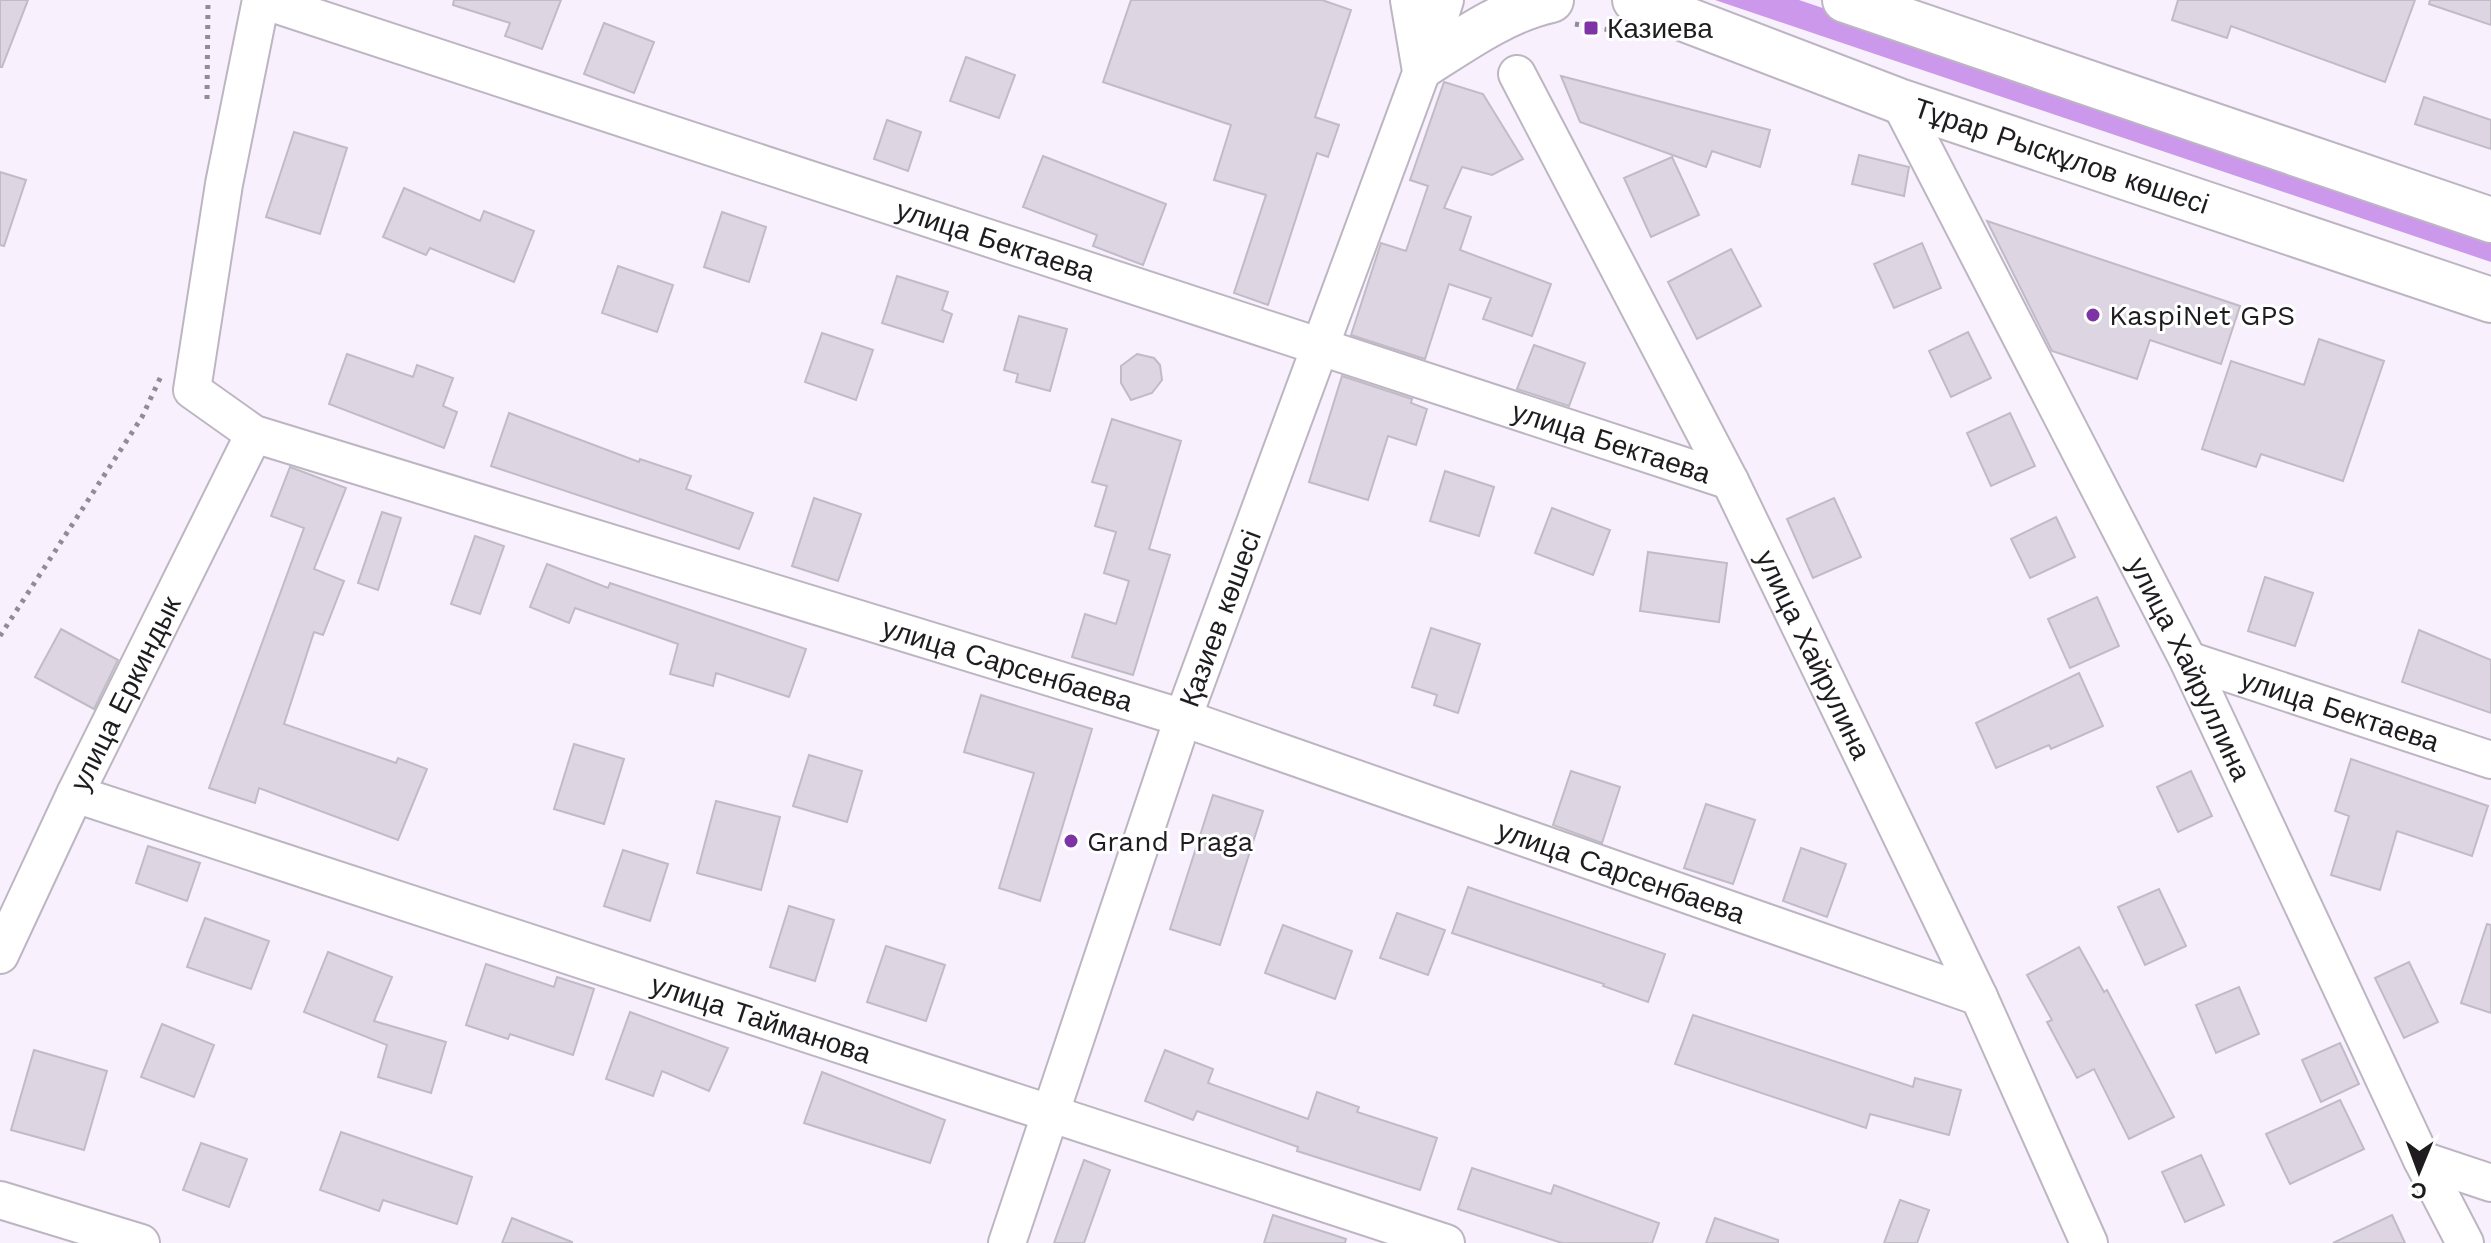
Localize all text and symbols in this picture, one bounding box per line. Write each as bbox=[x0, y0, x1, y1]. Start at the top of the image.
place label: Казиева bbox=[1607, 12, 1713, 45]
marker: Казиева bbox=[1582, 19, 1600, 37]
street label: Тұрар Рыскұлов көшесі bbox=[1909, 91, 2213, 221]
street label: улица Бектаева bbox=[892, 193, 1099, 289]
place label: KaspiNet GPS bbox=[2109, 299, 2295, 332]
marker: KaspiNet GPS bbox=[2084, 306, 2102, 324]
street label: улица Бектаева bbox=[1508, 395, 1715, 491]
street label: Қазиев көшесі bbox=[1173, 525, 1268, 712]
street label: улица Хайрулина bbox=[1749, 545, 1878, 765]
street label: улица Хайруллина bbox=[2121, 552, 2258, 786]
street label: улица Еркиндык bbox=[63, 590, 188, 796]
street label: улица Сарсенбаева bbox=[878, 611, 1137, 719]
street label: улица Бектаева bbox=[2236, 663, 2444, 759]
street label: улица Сарсенбаева bbox=[1493, 814, 1750, 931]
place label: Grand Praga bbox=[1087, 825, 1253, 858]
marker: Grand Praga bbox=[1062, 832, 1080, 850]
street label: улица Тайманова bbox=[647, 968, 876, 1071]
north arrow bbox=[2379, 1131, 2459, 1211]
text: С bbox=[2410, 1178, 2427, 1203]

